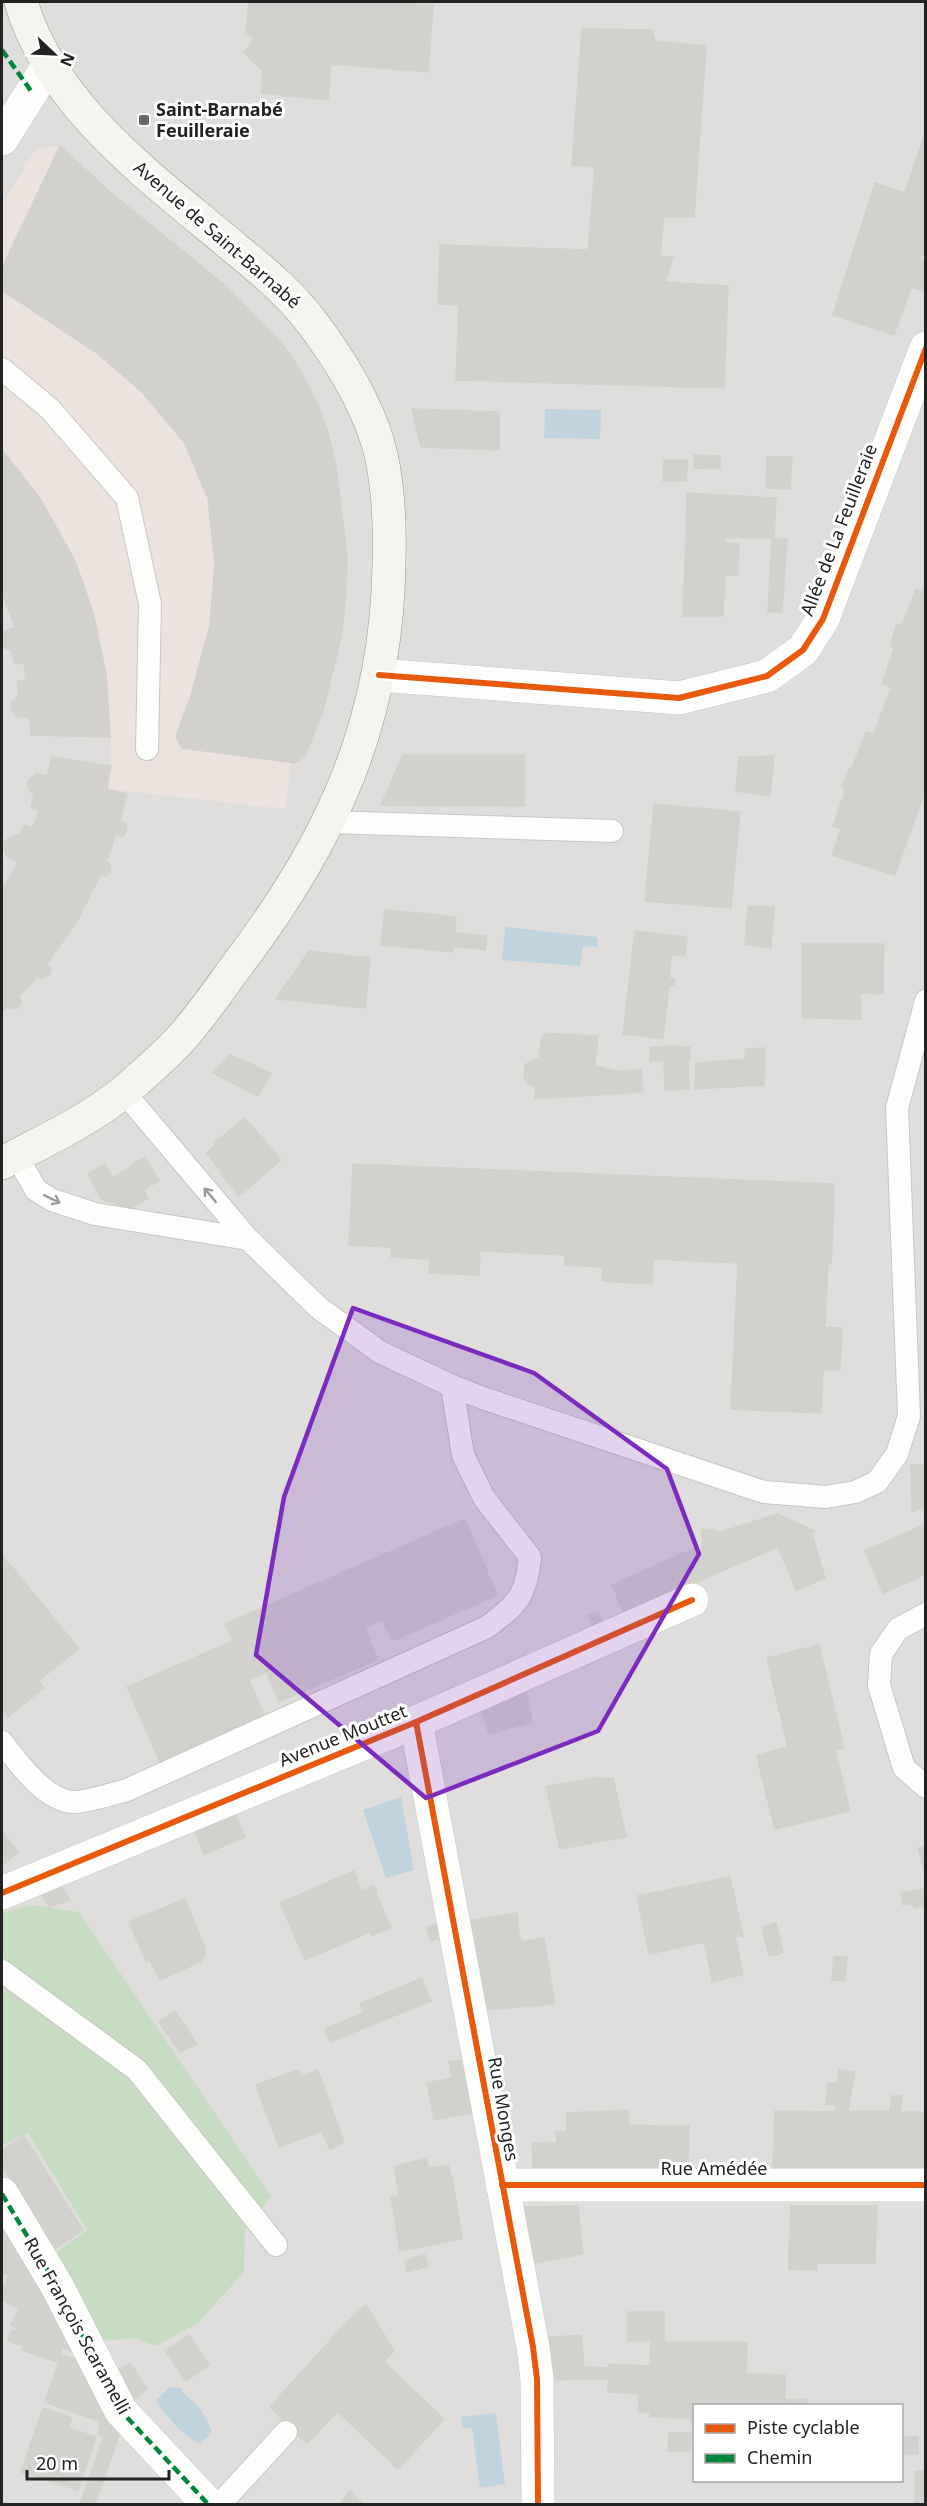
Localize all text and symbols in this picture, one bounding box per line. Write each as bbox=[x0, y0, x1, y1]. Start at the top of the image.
north arrow bbox=[24, 24, 84, 84]
text: N bbox=[55, 50, 80, 70]
place label: Saint-Barnabé Feuilleraie bbox=[156, 97, 283, 142]
marker: Saint-Barnabé Feuilleraie bbox=[137, 113, 151, 127]
street label: Avenue de Saint-Barnabé bbox=[129, 155, 306, 313]
street label: Allée de La Feuilleraie bbox=[794, 440, 882, 619]
one-way arrow bbox=[204, 1187, 217, 1203]
one-way arrow bbox=[42, 1193, 60, 1205]
street label: Avenue Mouttet bbox=[275, 1698, 411, 1772]
street label: Rue Monges bbox=[483, 2055, 525, 2163]
street label: Rue Amédée bbox=[660, 2156, 768, 2180]
street label: Rue François Scaramelli bbox=[19, 2233, 137, 2418]
legend bbox=[693, 2404, 903, 2482]
text: Piste cyclable bbox=[747, 2415, 860, 2439]
scale bar bbox=[27, 2443, 170, 2481]
text: Chemin bbox=[747, 2445, 812, 2469]
text: 20 m bbox=[36, 2451, 78, 2475]

